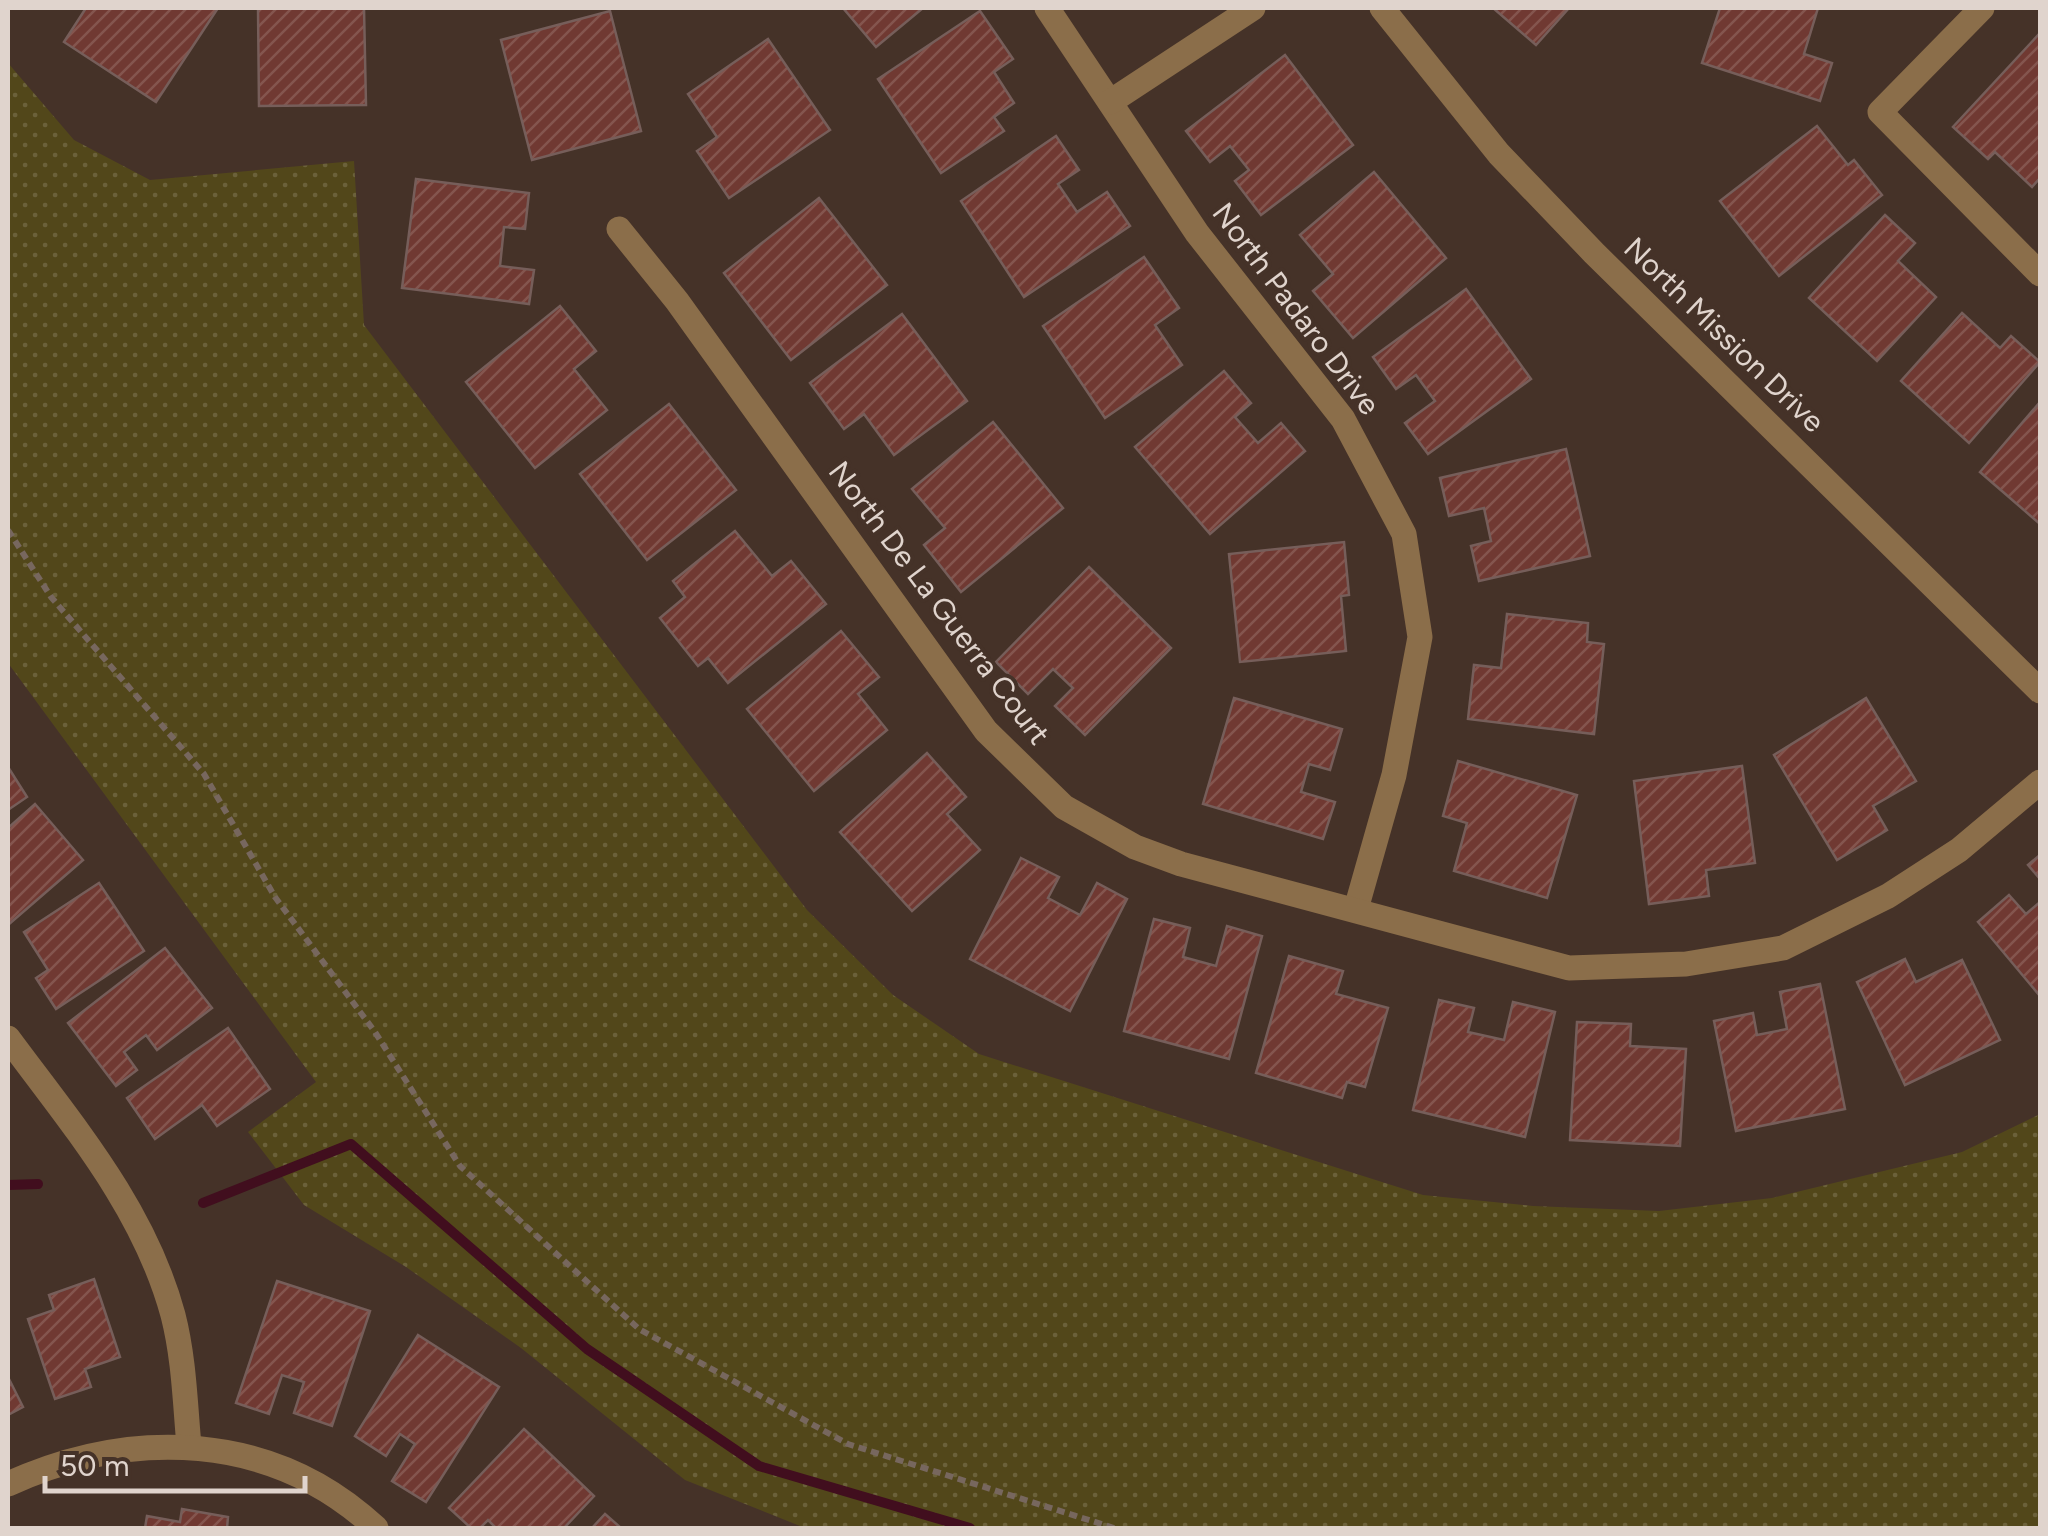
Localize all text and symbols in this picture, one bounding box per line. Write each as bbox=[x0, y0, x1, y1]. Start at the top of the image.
street label: North Padaro Drive bbox=[1205, 195, 1388, 422]
street label: North Mission Drive bbox=[1616, 229, 1832, 440]
street label: North De La Guerra Court bbox=[821, 454, 1058, 752]
scale bar bbox=[45, 1431, 305, 1493]
text: 50 m bbox=[60, 1447, 129, 1484]

